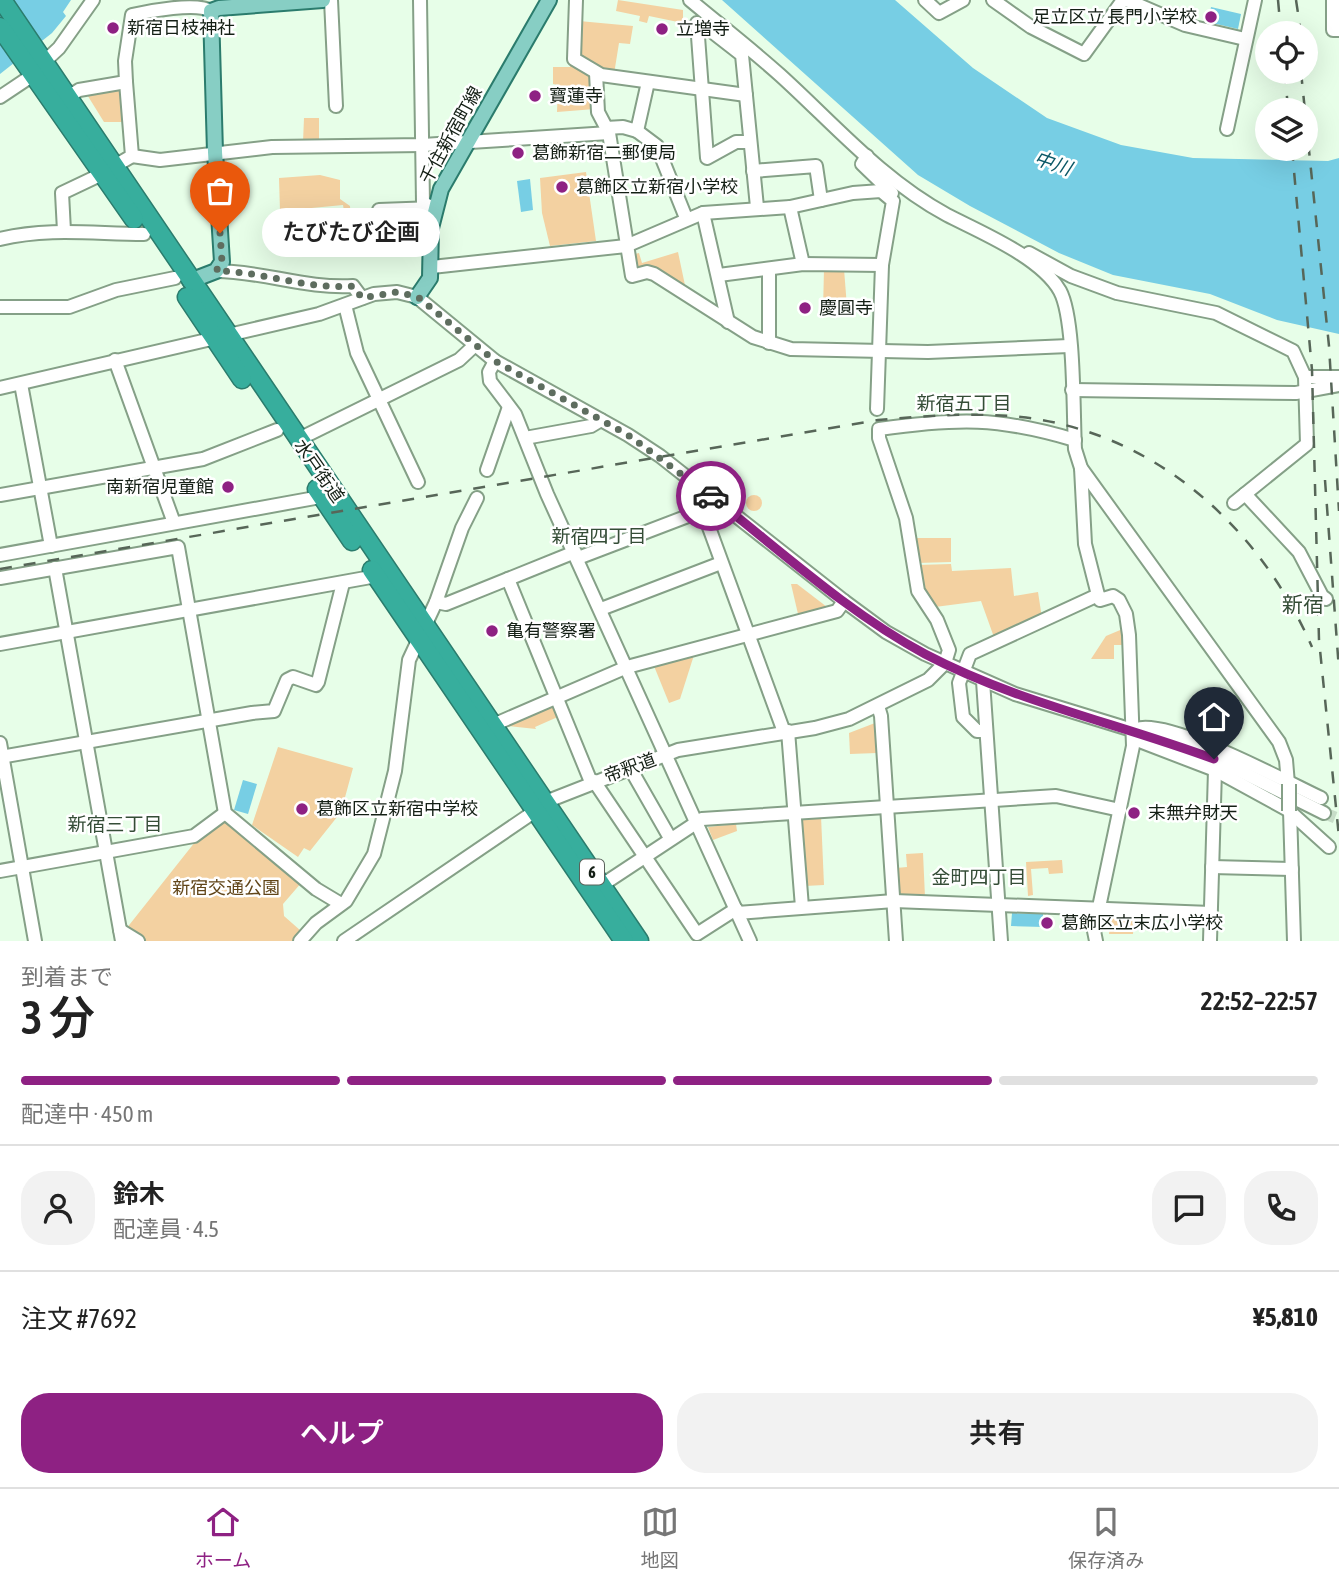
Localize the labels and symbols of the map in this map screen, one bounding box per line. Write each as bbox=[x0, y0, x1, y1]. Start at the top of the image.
place label: 足立区立 長門小学校 bbox=[1033, 6, 1197, 27]
marker: 足立区立 長門小学校 bbox=[1203, 9, 1219, 25]
place label: 新宿日枝神社 bbox=[127, 17, 235, 38]
place label: 立増寺 bbox=[676, 18, 730, 39]
marker: 新宿日枝神社 bbox=[105, 20, 121, 36]
marker: 立増寺 bbox=[654, 21, 670, 37]
street label: 千住新宿町線 bbox=[415, 82, 486, 187]
place label: 寶蓮寺 bbox=[549, 85, 603, 106]
marker: 寶蓮寺 bbox=[527, 88, 543, 104]
place label: 葛飾新宿二郵便局 bbox=[532, 142, 676, 163]
marker: 葛飾新宿二郵便局 bbox=[510, 145, 526, 161]
water label: 中川 bbox=[1031, 146, 1076, 180]
pin bbox=[190, 161, 250, 233]
place label: 葛飾区立新宿小学校 bbox=[576, 176, 738, 197]
marker: 葛飾区立新宿小学校 bbox=[554, 179, 570, 195]
callout: たびたび企画 bbox=[262, 208, 440, 258]
place label: 慶圓寺 bbox=[819, 297, 873, 318]
marker: 慶圓寺 bbox=[797, 300, 813, 316]
district label: 新宿五丁目 bbox=[916, 392, 1012, 414]
street label: 水戸街道 bbox=[290, 435, 349, 506]
courier bbox=[676, 461, 746, 531]
place label: 南新宿児童館 bbox=[106, 476, 214, 497]
marker: 南新宿児童館 bbox=[220, 479, 236, 495]
district label: 新宿四丁目 bbox=[551, 525, 647, 547]
district label: 新宿 bbox=[1282, 592, 1324, 616]
place label: 亀有警察署 bbox=[506, 620, 596, 641]
marker: 亀有警察署 bbox=[484, 623, 500, 639]
pin bbox=[1184, 687, 1244, 759]
street label: 帝釈道 bbox=[601, 748, 659, 787]
place label: 葛飾区立新宿中学校 bbox=[316, 798, 478, 819]
marker: 葛飾区立新宿中学校 bbox=[294, 801, 310, 817]
place label: 末無弁財天 bbox=[1148, 802, 1238, 823]
marker: 末無弁財天 bbox=[1126, 805, 1142, 821]
district label: 新宿三丁目 bbox=[67, 813, 163, 835]
road number: 6 bbox=[580, 860, 604, 884]
district label: 金町四丁目 bbox=[931, 866, 1027, 888]
park label: 新宿交通公園 bbox=[172, 877, 280, 898]
place label: 葛飾区立末広小学校 bbox=[1061, 912, 1223, 933]
marker: 葛飾区立末広小学校 bbox=[1039, 915, 1055, 931]

